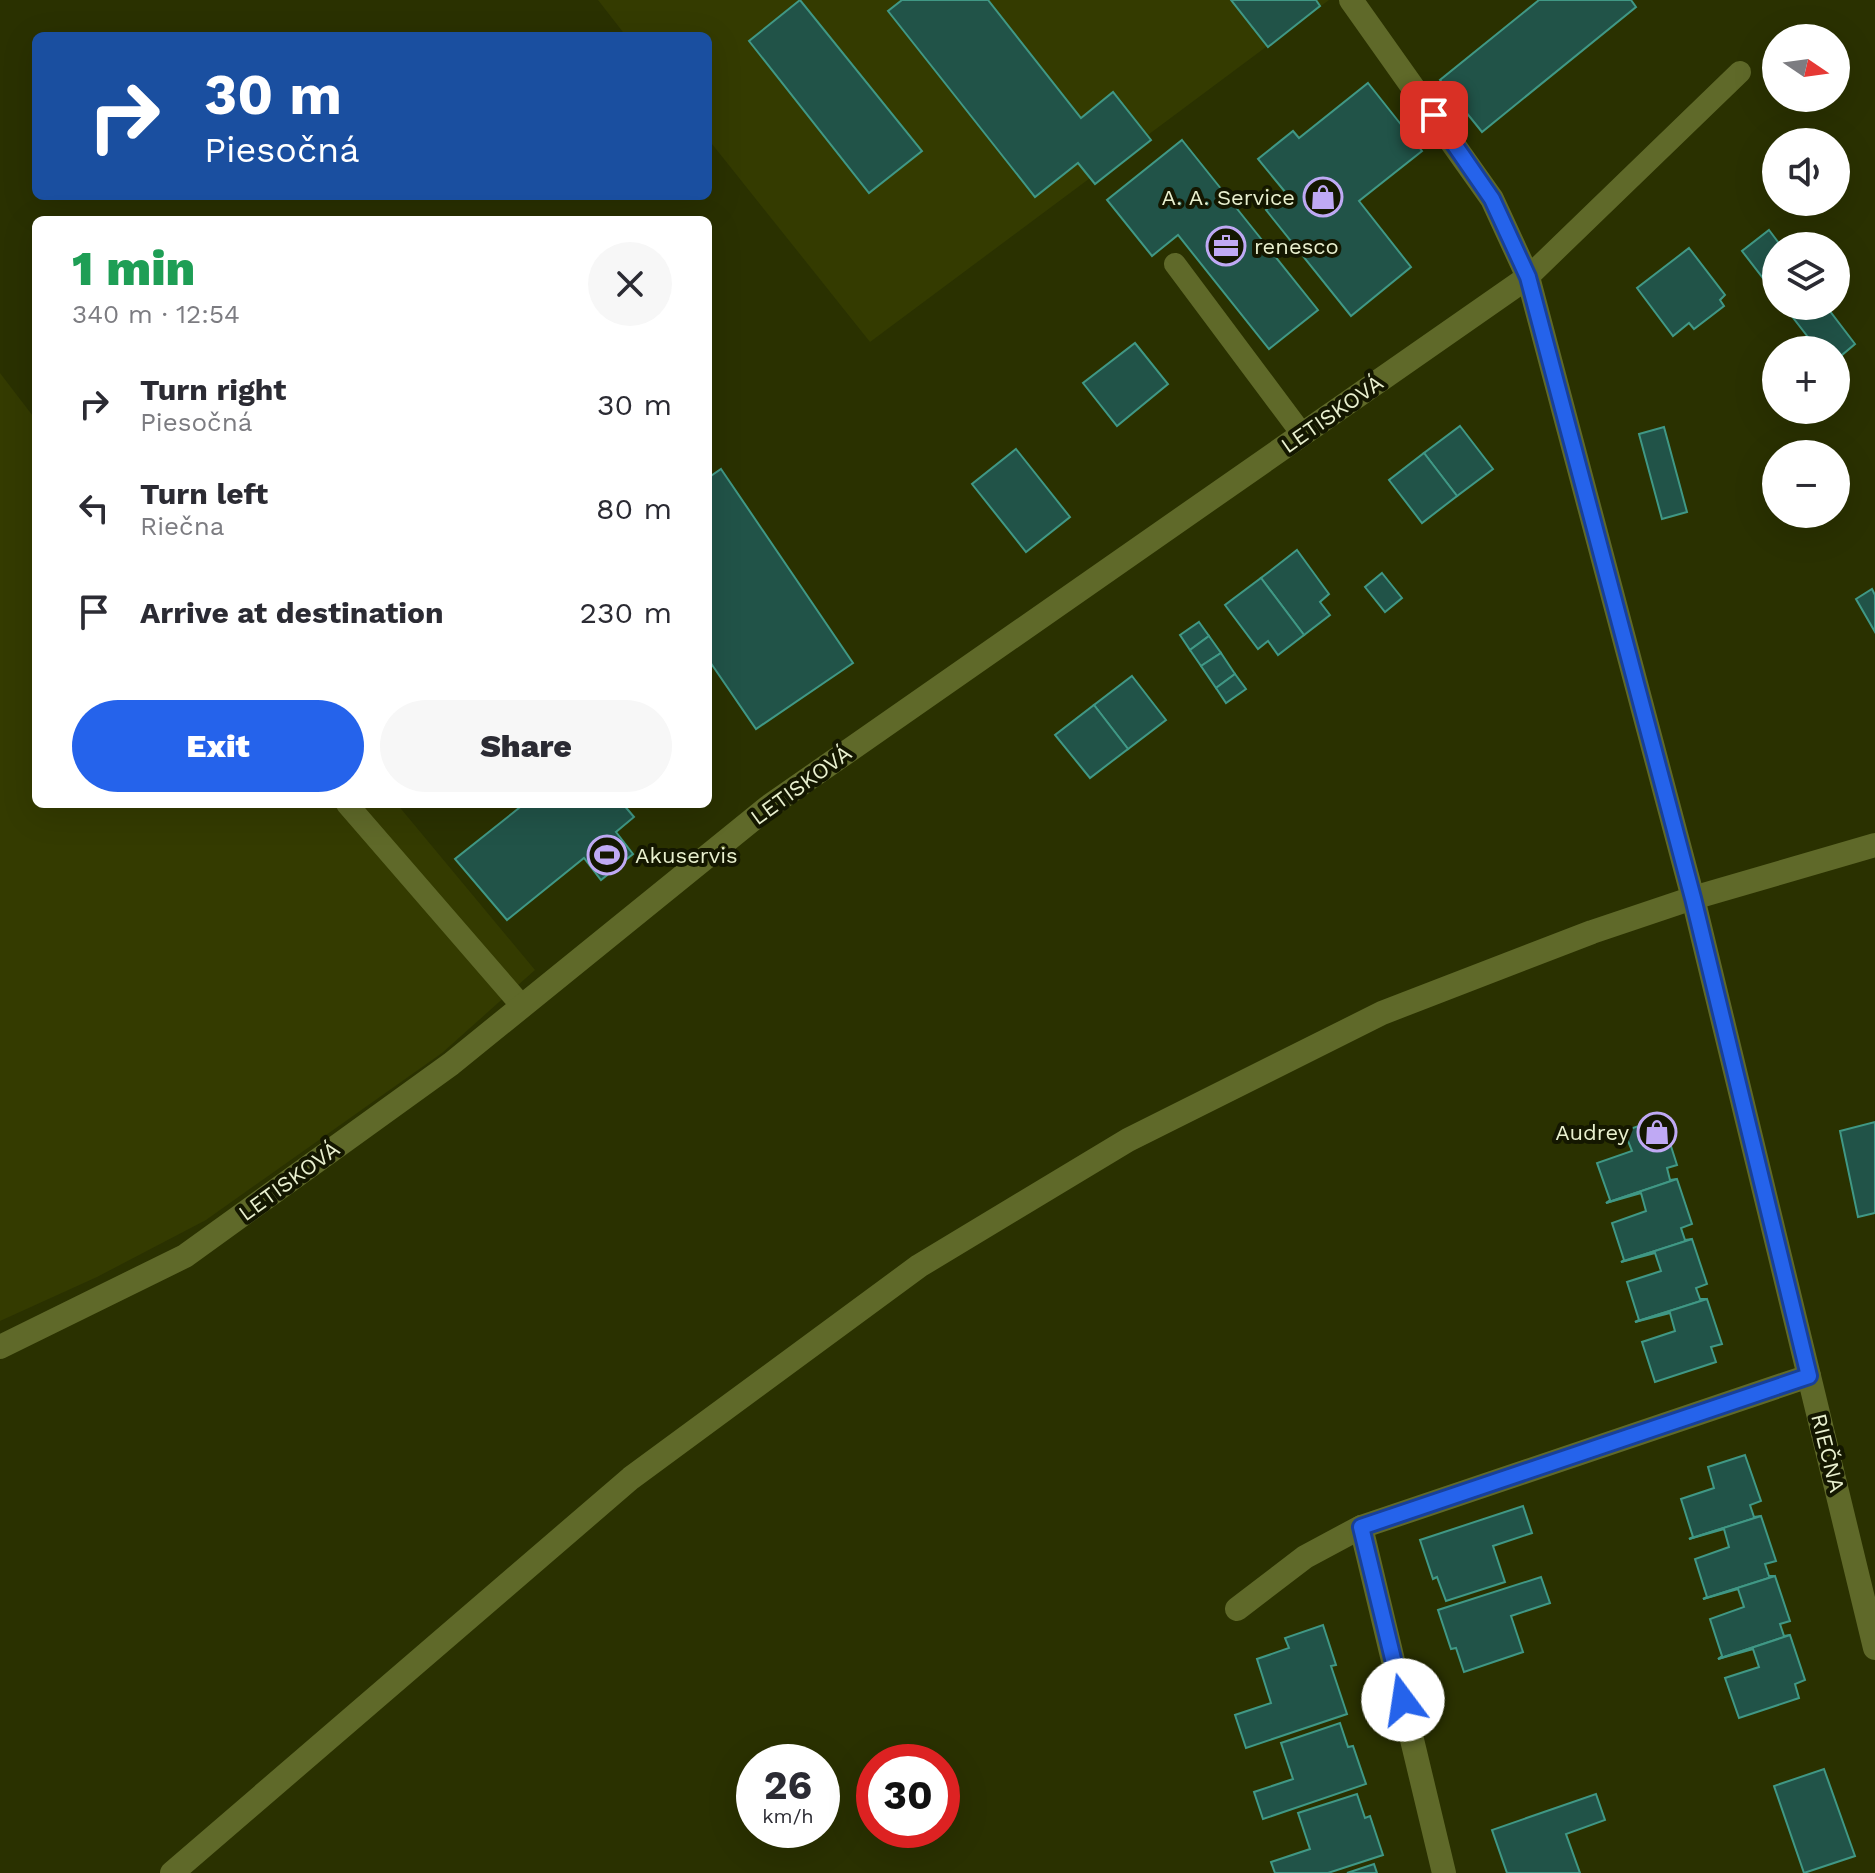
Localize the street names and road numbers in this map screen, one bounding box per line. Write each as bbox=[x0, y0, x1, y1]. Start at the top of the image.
street label: LETISKOVÁ bbox=[1276, 370, 1388, 458]
street label: LETISKOVÁ bbox=[746, 740, 856, 830]
street label: LETISKOVÁ bbox=[234, 1136, 344, 1226]
street label: RIEČNA bbox=[1806, 1411, 1850, 1495]

